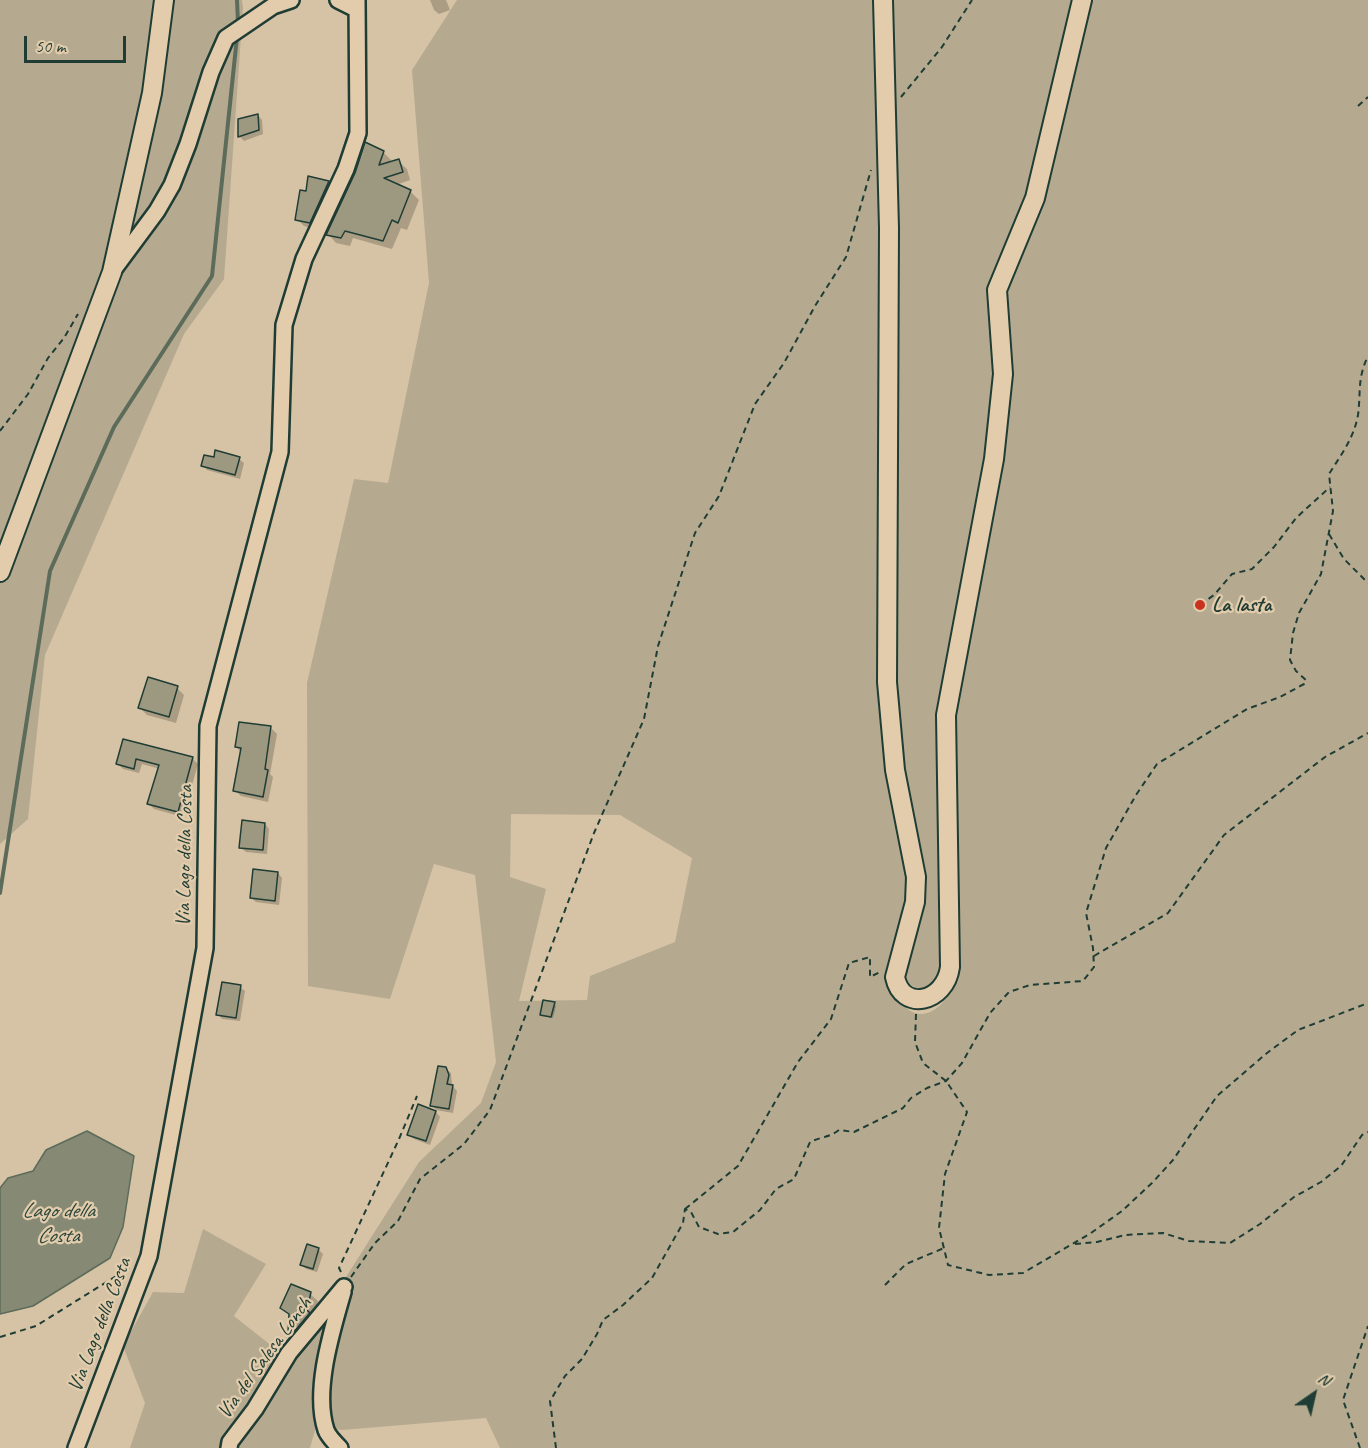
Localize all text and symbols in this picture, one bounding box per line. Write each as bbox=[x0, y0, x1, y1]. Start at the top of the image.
scale bar bbox=[27, 24, 129, 62]
text: 50 m bbox=[35, 35, 66, 57]
place label: La lasta bbox=[1212, 592, 1271, 618]
marker: La lasta bbox=[1193, 598, 1207, 612]
street label: Via Lago della Costa bbox=[171, 785, 199, 927]
water label: Lago della Costa bbox=[22, 1198, 94, 1250]
street label: Via Lago della Costa bbox=[63, 1255, 137, 1395]
street label: Via del Salesa Lonch bbox=[212, 1292, 318, 1424]
north arrow bbox=[1284, 1364, 1344, 1424]
text: N bbox=[1314, 1368, 1334, 1390]

